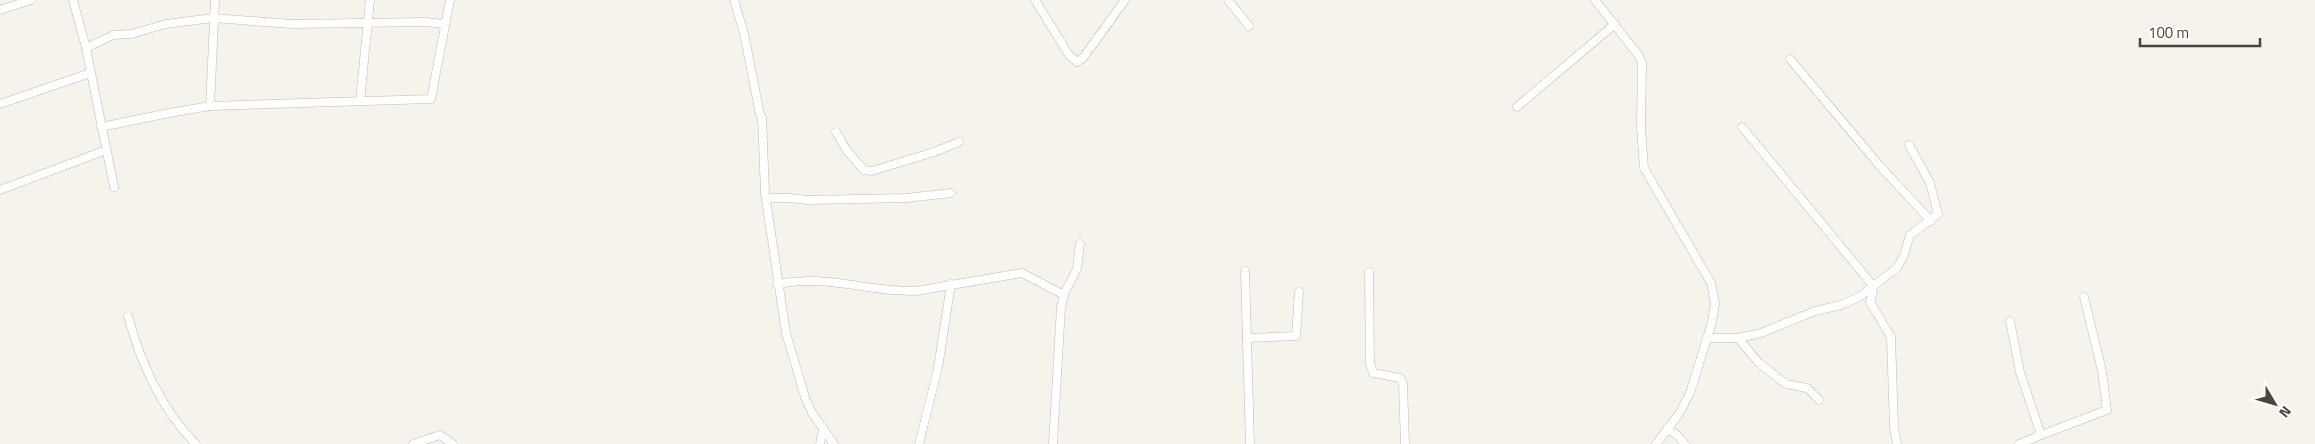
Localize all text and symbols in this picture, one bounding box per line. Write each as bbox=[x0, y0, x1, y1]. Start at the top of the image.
scale bar bbox=[2140, 15, 2260, 47]
text: 100 m bbox=[2148, 21, 2189, 44]
north arrow bbox=[2250, 379, 2300, 429]
text: N bbox=[2274, 402, 2297, 423]

